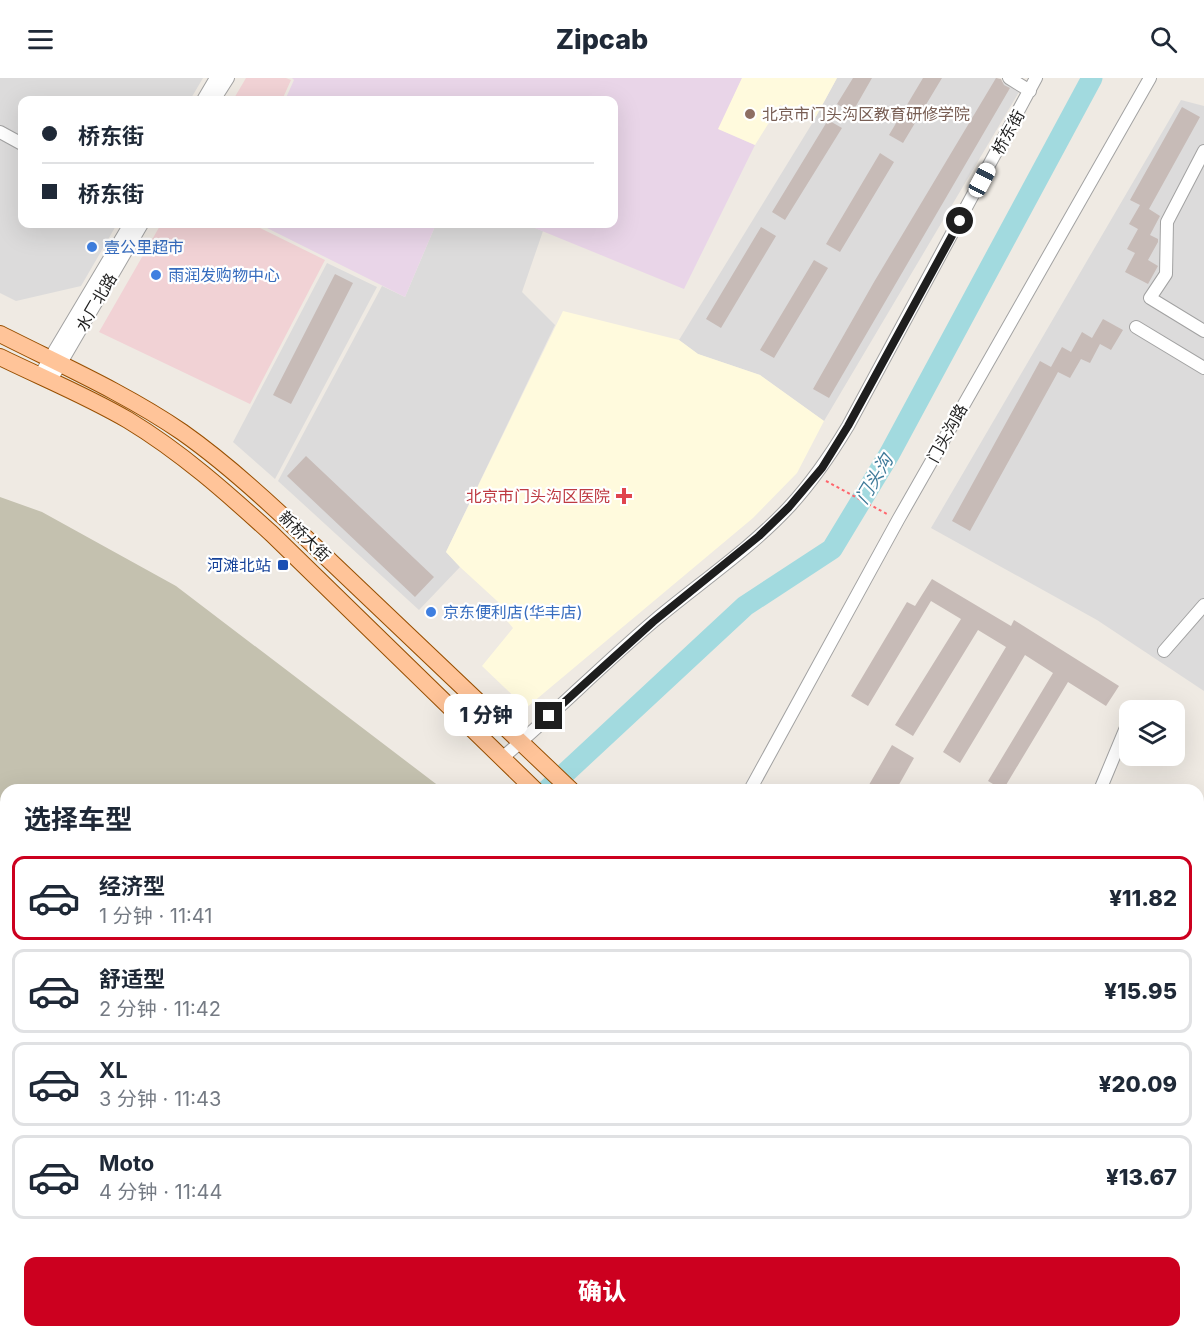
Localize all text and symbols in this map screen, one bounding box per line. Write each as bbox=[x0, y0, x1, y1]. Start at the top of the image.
icon: menu bbox=[24, 23, 57, 56]
text: Zipcab bbox=[556, 23, 648, 56]
icon: search bbox=[1147, 23, 1180, 56]
place label: 北京市门头沟区教育研修学院 bbox=[762, 104, 970, 124]
street label: 桥东街 bbox=[988, 106, 1028, 158]
marker: 北京市门头沟区教育研修学院 bbox=[743, 107, 757, 121]
text: 桥东街 bbox=[78, 123, 144, 149]
car bbox=[966, 160, 998, 200]
text: 桥东街 bbox=[78, 181, 144, 207]
route start bbox=[946, 207, 973, 234]
place label: 壹公里超市 bbox=[104, 237, 184, 257]
marker: 壹公里超市 bbox=[85, 240, 99, 254]
place label: 雨润发购物中心 bbox=[168, 265, 280, 285]
marker: 雨润发购物中心 bbox=[149, 268, 163, 282]
street label: 水厂北路 bbox=[71, 269, 121, 335]
street label: 门头沟路 bbox=[923, 400, 971, 466]
water label: 门头沟 bbox=[851, 449, 898, 508]
place label: 北京市门头沟区医院 bbox=[466, 486, 610, 506]
marker: 北京市门头沟区医院 bbox=[615, 487, 633, 505]
street label: 新桥大街 bbox=[275, 507, 335, 565]
place label: 河滩北站 bbox=[207, 555, 271, 575]
marker: 河滩北站 bbox=[276, 558, 290, 572]
place label: 京东便利店(华丰店) bbox=[443, 602, 583, 622]
marker: 京东便利店(华丰店) bbox=[424, 605, 438, 619]
callout: 1 分钟 bbox=[444, 695, 528, 737]
map controls bbox=[1119, 700, 1185, 766]
button: layers bbox=[1119, 700, 1185, 766]
route end bbox=[535, 702, 562, 729]
text: 1 分钟 bbox=[459, 703, 513, 727]
text: 选择车型 bbox=[24, 803, 132, 836]
icon: car bbox=[27, 871, 81, 925]
text: 经济型 bbox=[99, 873, 165, 899]
text: ¥11.82 bbox=[1109, 885, 1177, 911]
text: 1 分钟 · 11:41 bbox=[99, 904, 212, 928]
icon: car bbox=[27, 964, 81, 1018]
text: 舒适型 bbox=[99, 966, 165, 992]
text: ¥15.95 bbox=[1104, 978, 1177, 1004]
text: 2 分钟 · 11:42 bbox=[99, 997, 221, 1021]
icon: car bbox=[27, 1057, 81, 1111]
text: XL bbox=[99, 1057, 128, 1083]
text: ¥20.09 bbox=[1099, 1071, 1177, 1097]
text: 3 分钟 · 11:43 bbox=[99, 1087, 221, 1111]
icon: car bbox=[27, 1150, 81, 1204]
text: Moto bbox=[99, 1150, 154, 1176]
text: ¥13.67 bbox=[1106, 1164, 1177, 1190]
text: 4 分钟 · 11:44 bbox=[99, 1180, 222, 1204]
button: 确认 bbox=[24, 1257, 1180, 1326]

